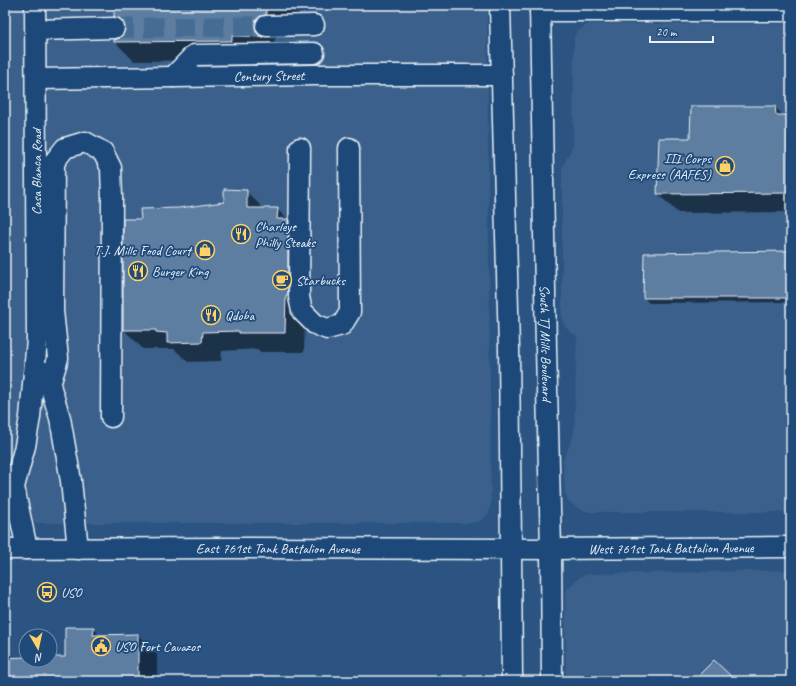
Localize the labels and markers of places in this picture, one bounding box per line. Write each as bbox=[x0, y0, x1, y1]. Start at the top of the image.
place label: III Corps Express (AAFES) bbox=[628, 150, 712, 183]
shop icon: III Corps Express (AAFES) bbox=[714, 155, 736, 177]
place label: Charleys Philly Steaks bbox=[255, 218, 316, 251]
restaurant icon: Charleys Philly Steaks bbox=[230, 223, 252, 245]
shop icon: T.J. Mills Food Court bbox=[194, 239, 216, 261]
place label: T.J. Mills Food Court bbox=[94, 242, 193, 259]
restaurant icon: Burger King bbox=[127, 260, 149, 282]
place label: Burger King bbox=[152, 263, 209, 280]
cafe icon: Starbucks bbox=[271, 269, 293, 291]
place label: Starbucks bbox=[296, 272, 346, 289]
restaurant icon: Qdoba bbox=[200, 304, 222, 326]
place label: Qdoba bbox=[225, 307, 256, 324]
bus stop icon: USO bbox=[36, 581, 58, 603]
place label: USO bbox=[61, 584, 84, 601]
public building icon: USO Fort Cavazos bbox=[90, 635, 112, 657]
place label: USO Fort Cavazos bbox=[115, 638, 201, 655]

